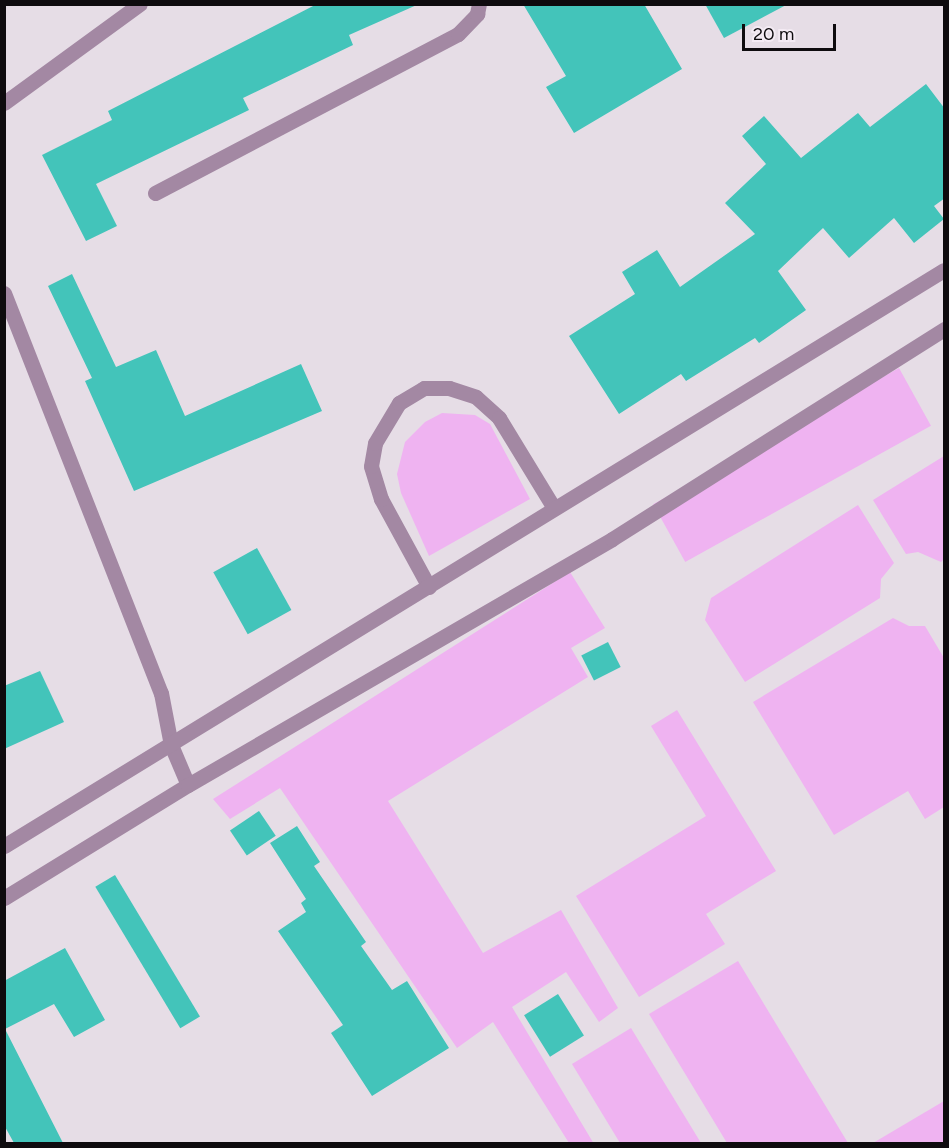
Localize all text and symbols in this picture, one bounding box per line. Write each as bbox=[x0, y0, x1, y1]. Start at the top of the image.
scale bar bbox=[745, 12, 840, 50]
text: 20 m bbox=[753, 23, 794, 45]

